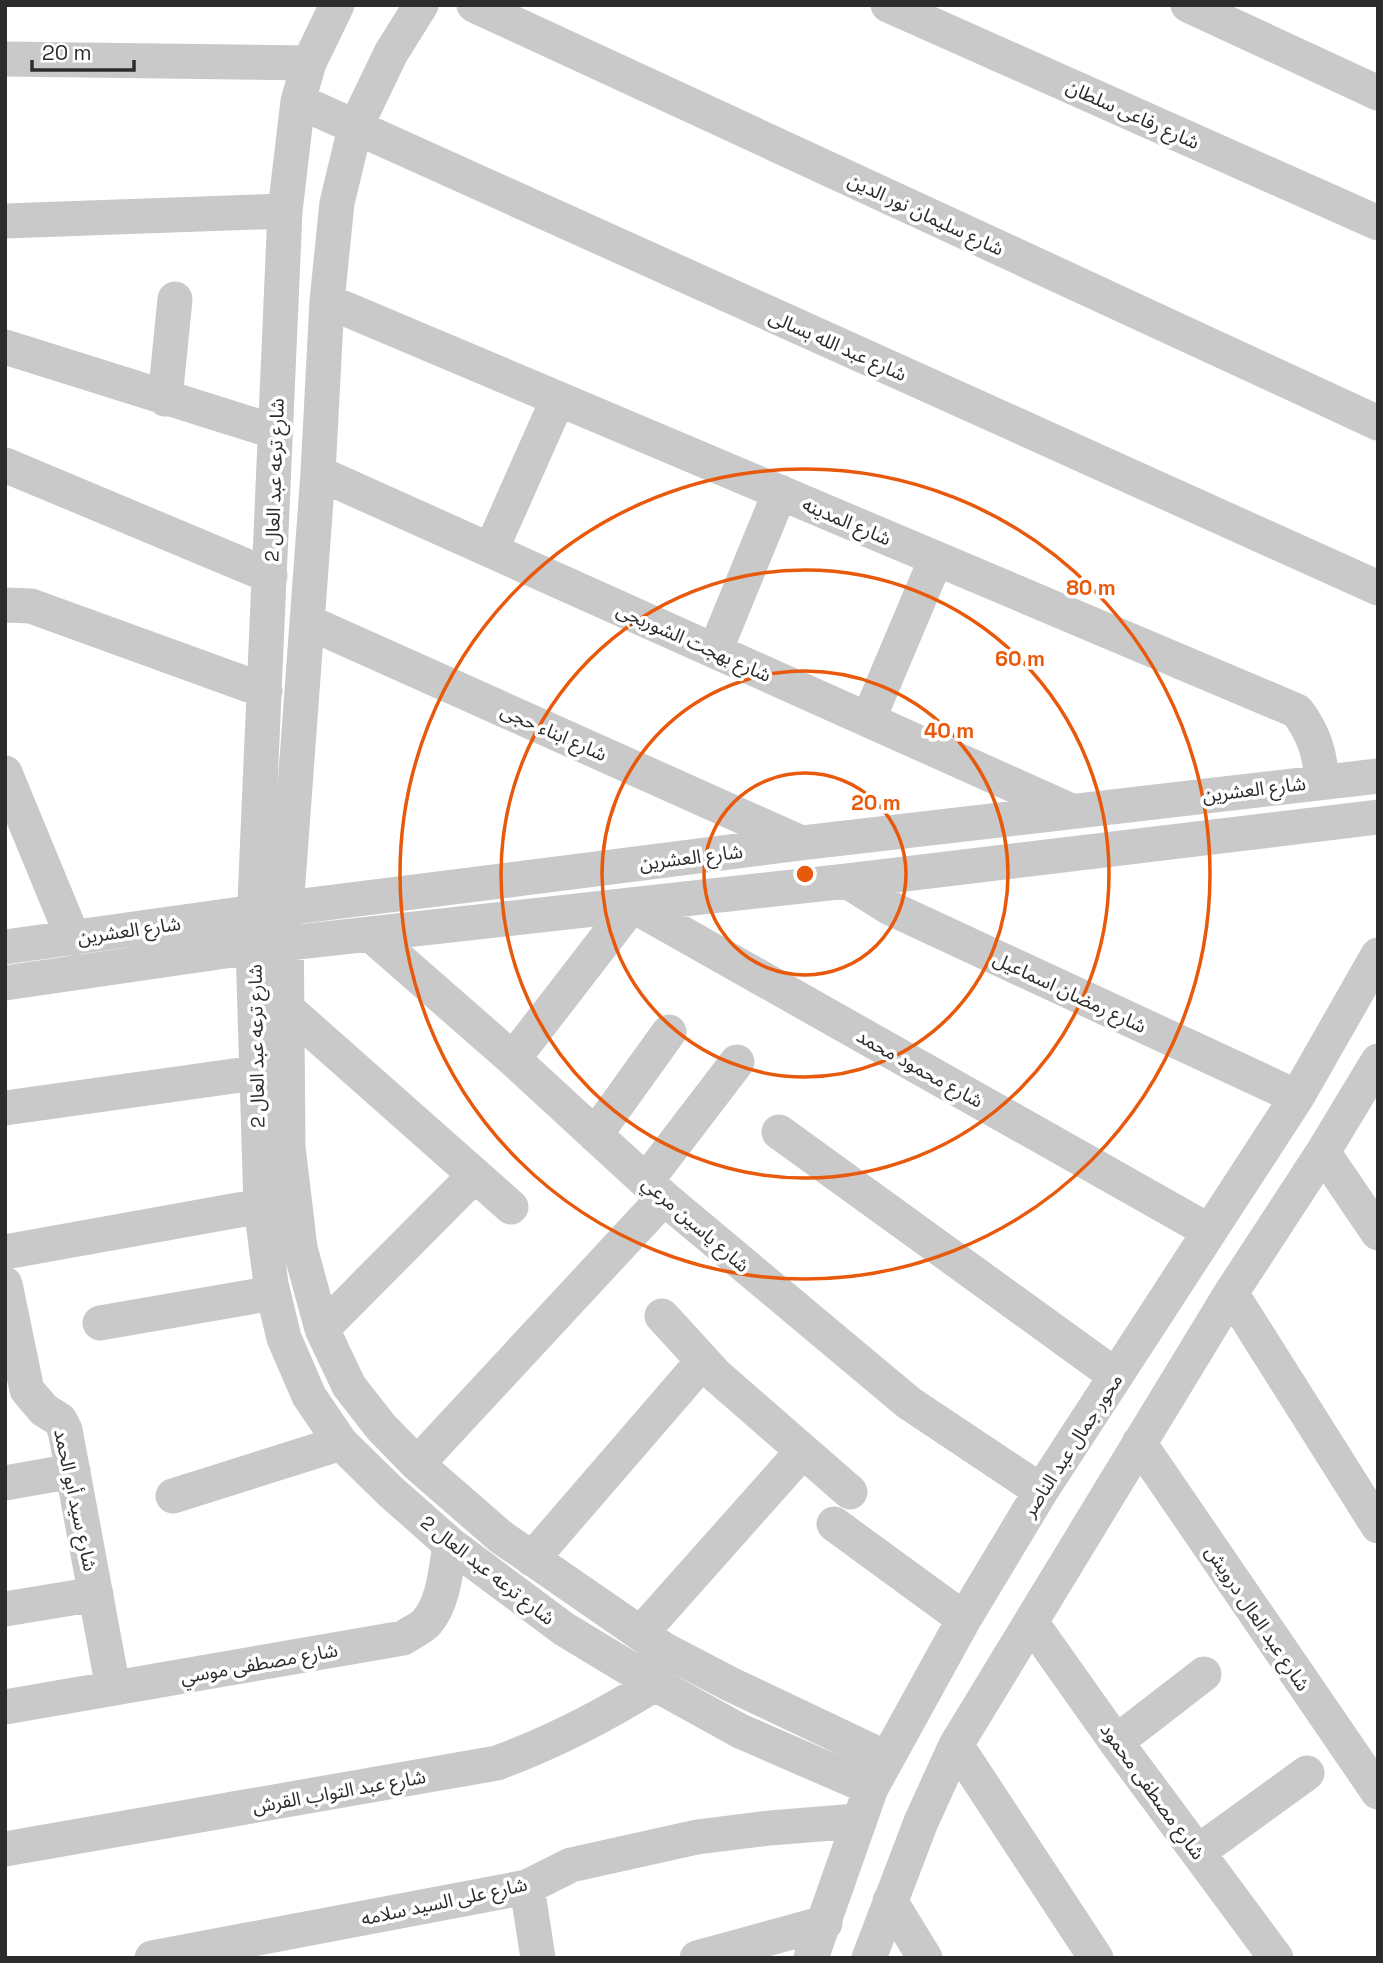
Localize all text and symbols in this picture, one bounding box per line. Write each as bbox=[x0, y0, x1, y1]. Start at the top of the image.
scale bar bbox=[32, 28, 133, 72]
text: 20 m bbox=[42, 39, 92, 66]
street label: شارع رفاعى سلطان bbox=[1062, 74, 1203, 156]
street label: شارع سليمان نور الدين bbox=[843, 167, 1008, 262]
street label: شارع عبد الله بسالى bbox=[765, 304, 910, 388]
street label: شارع ترعه عبد العال 2 bbox=[259, 398, 291, 562]
street label: شارع المدينه bbox=[798, 492, 895, 552]
text: 80 m bbox=[1066, 574, 1116, 601]
street label: شارع بهجت الشوربجى bbox=[612, 597, 775, 689]
text: 60 m bbox=[995, 645, 1045, 672]
street label: شارع ابناء حجى bbox=[496, 698, 611, 768]
text: 40 m bbox=[924, 717, 974, 744]
street label: شارع العشرين bbox=[1201, 771, 1307, 809]
text: 20 m bbox=[851, 789, 901, 816]
street label: شارع العشرين bbox=[638, 839, 744, 877]
centre of rings bbox=[793, 862, 817, 886]
street label: شارع العشرين bbox=[76, 911, 182, 951]
street label: شارع رمضان اسماعيل bbox=[989, 946, 1150, 1040]
street label: شارع ترعه عبد العال 2 bbox=[243, 964, 271, 1128]
street label: شارع محمود محمد bbox=[852, 1023, 988, 1114]
street label: شارع ياسين مرعي bbox=[635, 1171, 755, 1280]
street label: محور جمال عبد الناصر bbox=[1016, 1369, 1128, 1523]
street label: شارع سيد أبو الحمد bbox=[47, 1427, 103, 1574]
street label: شارع ترعه عبد العال 2 bbox=[415, 1510, 560, 1631]
street label: شارع عبد العال درويش bbox=[1199, 1541, 1316, 1696]
street label: شارع مصطفى موسي bbox=[178, 1637, 340, 1692]
street label: شارع مصطفى محمود bbox=[1094, 1718, 1211, 1865]
street label: شارع عبد التواب القرش bbox=[250, 1764, 428, 1820]
street label: شارع على السيد سلامه bbox=[359, 1872, 530, 1932]

